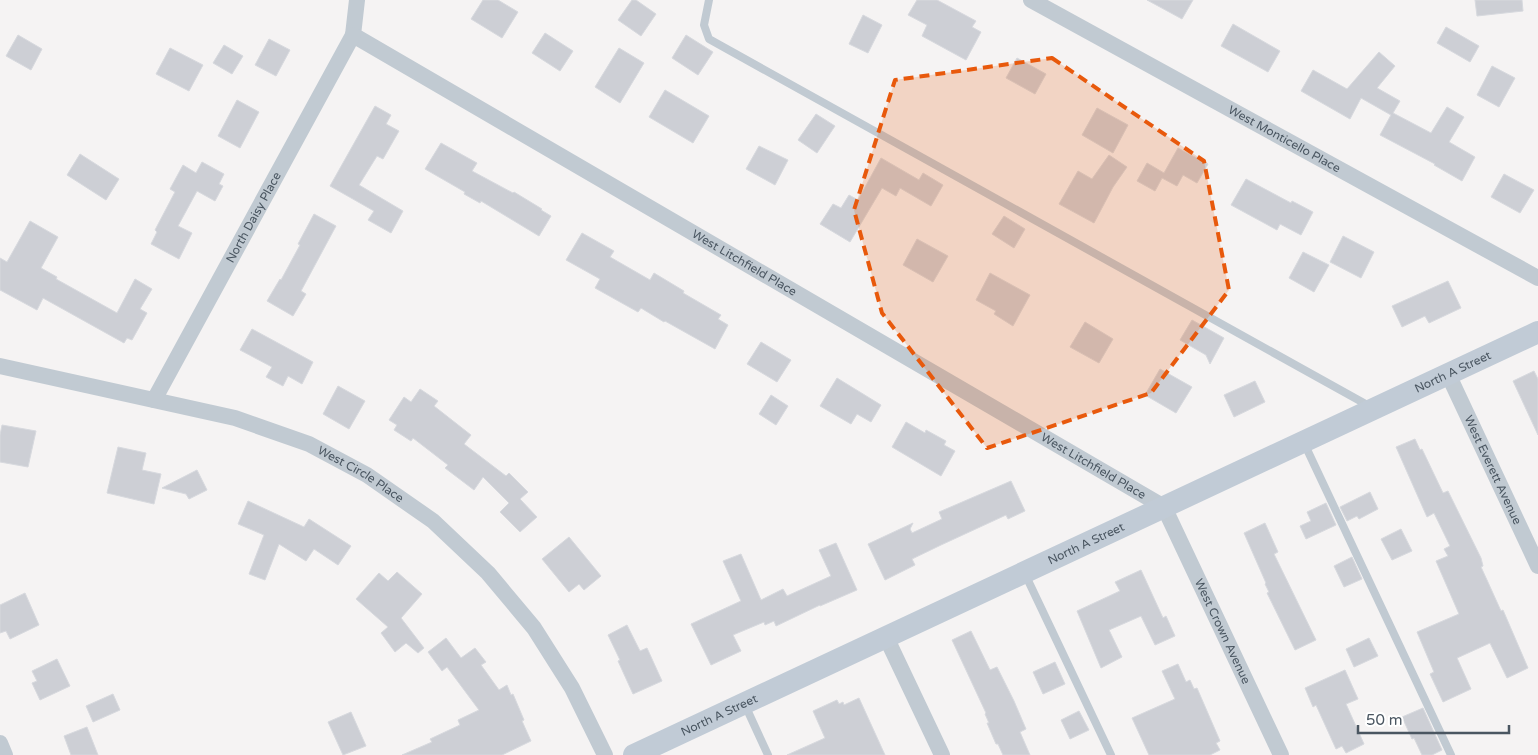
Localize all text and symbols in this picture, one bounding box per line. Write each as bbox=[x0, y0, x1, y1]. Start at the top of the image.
street label: West Monticello Place bbox=[1226, 103, 1343, 175]
street label: North Daisy Place bbox=[223, 169, 284, 265]
street label: West Litchfield Place bbox=[689, 227, 799, 299]
street label: North A Street bbox=[1412, 348, 1494, 396]
street label: West Everett Avenue bbox=[1461, 413, 1525, 527]
street label: West Litchfield Place bbox=[1039, 430, 1149, 502]
street label: West Circle Place bbox=[315, 443, 406, 505]
street label: North A Street bbox=[1045, 519, 1127, 567]
street label: West Crown Avenue bbox=[1192, 576, 1254, 686]
street label: North A Street bbox=[679, 691, 760, 739]
scale bar bbox=[1358, 702, 1509, 734]
text: 50 m bbox=[1366, 711, 1403, 729]

